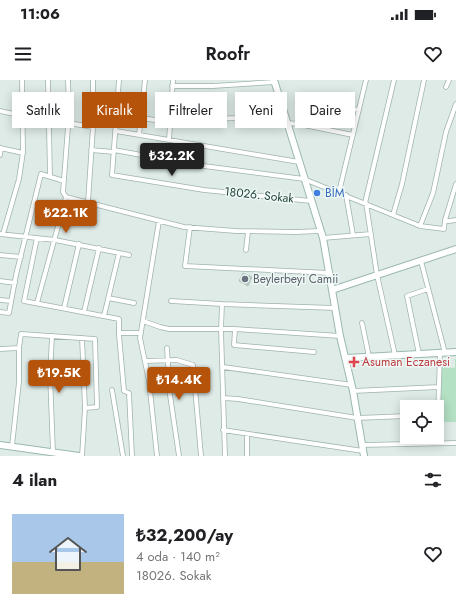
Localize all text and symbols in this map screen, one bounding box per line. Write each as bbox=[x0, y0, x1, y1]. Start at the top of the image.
text: 11:06 bbox=[20, 3, 60, 25]
text: Roofr bbox=[206, 41, 250, 67]
icon: menu bbox=[12, 43, 34, 65]
icon: heart bbox=[422, 43, 444, 65]
chip: Satılık bbox=[12, 92, 74, 128]
chip: Kiralık bbox=[82, 92, 147, 128]
chip: Filtreler bbox=[155, 92, 227, 128]
chip: Yeni bbox=[235, 92, 287, 128]
chip: Daire bbox=[295, 92, 355, 128]
pin: ₺32.2K bbox=[139, 143, 205, 177]
text: ₺32.2K bbox=[149, 146, 195, 165]
street label: 18026. Sokak bbox=[223, 182, 295, 208]
place label: BİM bbox=[325, 184, 345, 202]
marker: BİM bbox=[312, 188, 322, 198]
pin: ₺22.1K bbox=[33, 200, 99, 234]
text: ₺22.1K bbox=[44, 203, 88, 222]
place label: Beylerbeyi Camii bbox=[253, 270, 338, 288]
marker: Beylerbeyi Camii bbox=[240, 274, 250, 284]
place label: Asuman Eczanesi bbox=[362, 353, 450, 371]
marker: Asuman Eczanesi bbox=[349, 357, 359, 367]
pin: ₺19.5K bbox=[26, 360, 92, 394]
text: ₺19.5K bbox=[37, 363, 81, 382]
pin: ₺14.4K bbox=[146, 367, 212, 401]
text: ₺14.4K bbox=[156, 370, 202, 389]
map controls bbox=[400, 400, 444, 444]
button: locate bbox=[400, 400, 444, 444]
text: 4 ilan bbox=[12, 468, 57, 492]
icon: filters bbox=[422, 469, 444, 491]
text: ₺32,200/ay bbox=[136, 523, 233, 547]
icon: home bbox=[44, 530, 92, 578]
icon: heart bbox=[422, 543, 444, 565]
text: 4 oda · 140 m² bbox=[136, 547, 220, 566]
text: 18026. Sokak bbox=[136, 566, 211, 585]

